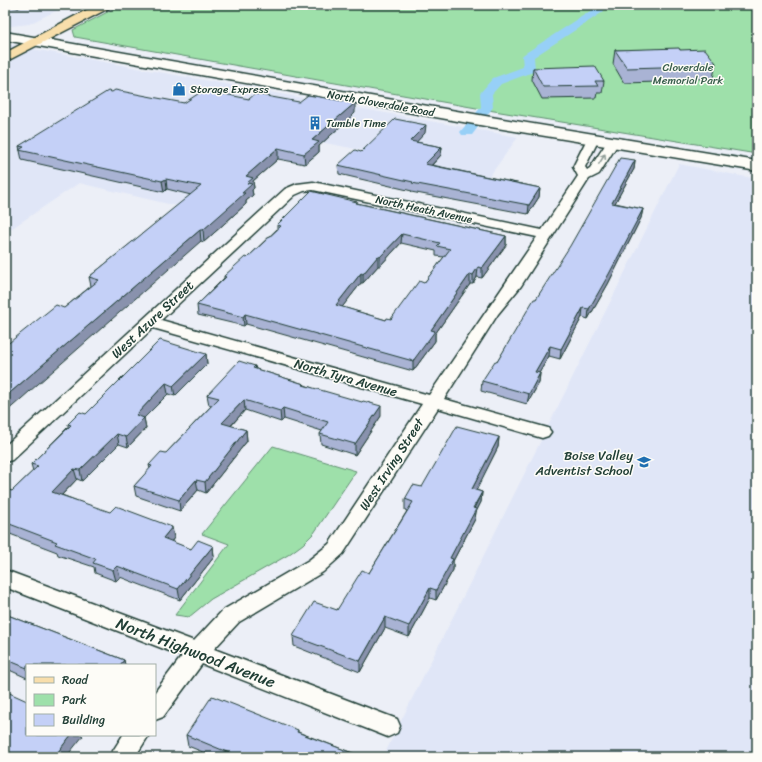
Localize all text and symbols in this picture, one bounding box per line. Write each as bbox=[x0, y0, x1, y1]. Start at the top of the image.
park label: Cloverdale Memorial Park bbox=[653, 58, 723, 90]
place label: Storage Express bbox=[190, 80, 270, 99]
shop icon: Storage Express bbox=[171, 81, 187, 97]
street label: North Cloverdale Road bbox=[326, 85, 437, 122]
place label: Tumble Time bbox=[326, 114, 387, 133]
building icon: Tumble Time bbox=[307, 115, 323, 131]
one-way arrow bbox=[598, 154, 606, 165]
street label: North Heath Avenue bbox=[374, 190, 475, 229]
street label: West Azure Street bbox=[106, 274, 199, 364]
street label: North Tyra Avenue bbox=[292, 352, 400, 403]
street label: West Irving Street bbox=[353, 413, 431, 515]
place label: Boise Valley Adventist School bbox=[535, 444, 633, 482]
school or university icon: Boise Valley Adventist School bbox=[636, 454, 652, 470]
street label: North Highwood Avenue bbox=[112, 609, 280, 696]
legend bbox=[26, 664, 156, 736]
text: Road bbox=[62, 669, 89, 691]
text: Park bbox=[62, 689, 87, 711]
text: Building bbox=[62, 709, 105, 731]

